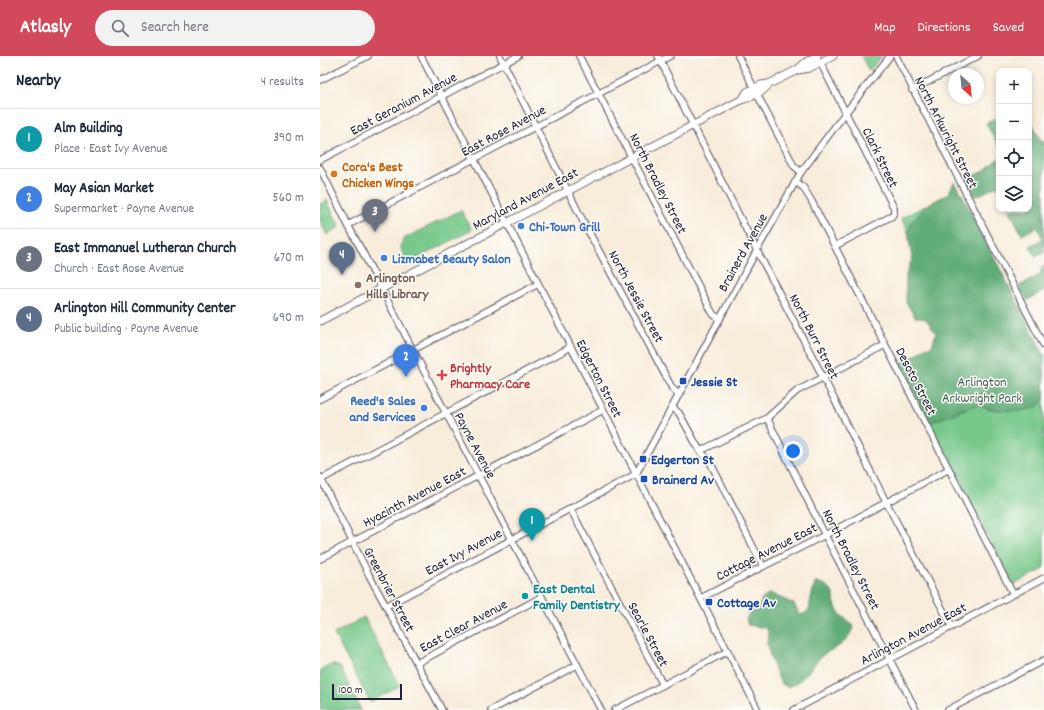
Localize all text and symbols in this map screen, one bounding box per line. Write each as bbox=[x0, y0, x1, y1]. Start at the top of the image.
search box bbox=[95, 10, 375, 46]
text: Atlasly bbox=[20, 15, 71, 42]
icon: search bbox=[109, 17, 131, 39]
text: Search here bbox=[141, 17, 209, 39]
text: Map bbox=[874, 18, 896, 38]
text: Directions bbox=[918, 18, 971, 38]
text: Saved bbox=[993, 18, 1024, 38]
street label: East Geranium Avenue bbox=[347, 68, 461, 141]
north arrow bbox=[948, 68, 984, 104]
map controls bbox=[996, 68, 1032, 212]
button: + bbox=[996, 68, 1032, 104]
text: Nearby bbox=[16, 70, 60, 94]
text: 4 results bbox=[261, 73, 304, 92]
street label: North Arkwright Street bbox=[908, 73, 982, 192]
street label: East Rose Avenue bbox=[458, 101, 550, 163]
button: − bbox=[996, 104, 1032, 140]
text: Alm Building bbox=[54, 118, 123, 140]
street label: Clark Street bbox=[856, 124, 902, 191]
text: 1 bbox=[28, 129, 30, 148]
text: 390 m bbox=[273, 129, 304, 148]
street label: North Bradley Street bbox=[623, 130, 691, 238]
text: Place · East Ivy Avenue bbox=[54, 140, 167, 159]
button: locate bbox=[996, 140, 1032, 176]
place label: Cora's Best Chicken Wings bbox=[342, 158, 414, 194]
street label: Maryland Avenue East bbox=[469, 163, 582, 236]
marker: Cora's Best Chicken Wings bbox=[329, 169, 339, 179]
button: layers bbox=[996, 176, 1032, 212]
text: May Asian Market bbox=[54, 178, 154, 200]
text: 2 bbox=[26, 189, 32, 208]
text: 560 m bbox=[273, 189, 304, 208]
pin: 3 bbox=[362, 199, 388, 232]
text: Supermarket · Payne Avenue bbox=[54, 200, 194, 219]
street label: Brainerd Avenue bbox=[714, 210, 774, 296]
place label: Chi-Town Grill bbox=[529, 218, 601, 238]
marker: Chi-Town Grill bbox=[516, 221, 526, 231]
text: East Immanuel Lutheran Church bbox=[54, 238, 236, 260]
pin: 4 bbox=[329, 242, 355, 275]
street label: North Jessie Street bbox=[602, 247, 668, 347]
text: 3 bbox=[26, 249, 32, 268]
text: 670 m bbox=[274, 249, 304, 268]
place label: Lizmabet Beauty Salon bbox=[392, 250, 511, 270]
marker: Lizmabet Beauty Salon bbox=[379, 253, 389, 263]
text: Church · East Rose Avenue bbox=[54, 260, 184, 279]
place label: Arlington Hills Library bbox=[366, 269, 430, 305]
marker: Arlington Hills Library bbox=[353, 280, 363, 290]
street label: North Burr Street bbox=[783, 291, 843, 383]
text: Arlington Hill Community Center bbox=[54, 298, 236, 320]
text: 4 bbox=[26, 309, 32, 328]
text: 690 m bbox=[273, 309, 304, 328]
text: Public building · Payne Avenue bbox=[54, 320, 198, 339]
street label: Edgerton Street bbox=[570, 336, 627, 422]
pin: 2 bbox=[393, 344, 419, 377]
street label: Desoto Street bbox=[889, 344, 941, 419]
place label: Brightly Pharmacy Care bbox=[450, 359, 530, 395]
marker: Brightly Pharmacy Care bbox=[437, 370, 447, 380]
place label: Jessie St bbox=[691, 373, 738, 393]
park label: Arlington Arkwright Park bbox=[942, 373, 1022, 409]
marker: Jessie St bbox=[678, 376, 688, 386]
place label: Reed's Sales and Services bbox=[350, 392, 416, 428]
marker: Reed's Sales and Services bbox=[419, 403, 429, 413]
street label: Payne Avenue bbox=[448, 409, 500, 483]
your location bbox=[783, 441, 803, 461]
place label: Edgerton St bbox=[651, 451, 715, 471]
marker: Edgerton St bbox=[638, 454, 648, 464]
street label: Hyacinth Avenue East bbox=[360, 462, 470, 533]
place label: Brainerd Av bbox=[652, 471, 714, 491]
marker: Brainerd Av bbox=[639, 474, 649, 484]
street label: North Bradley Street bbox=[816, 506, 884, 614]
pin: 1 bbox=[519, 508, 545, 541]
street label: Cottage Avenue East bbox=[713, 519, 821, 587]
street label: East Ivy Avenue bbox=[422, 524, 506, 581]
street label: Greenbrier Street bbox=[357, 544, 419, 636]
place label: East Dental Family Dentistry bbox=[533, 580, 621, 616]
marker: East Dental Family Dentistry bbox=[520, 591, 530, 601]
place label: Cottage Av bbox=[717, 594, 776, 614]
street label: East Clear Avenue bbox=[416, 595, 511, 658]
marker: Cottage Av bbox=[704, 597, 714, 607]
street label: Arlington Avenue East bbox=[857, 598, 971, 671]
street label: Searle Street bbox=[622, 599, 673, 671]
scale bar bbox=[332, 682, 402, 701]
text: 100 m bbox=[338, 683, 362, 699]

